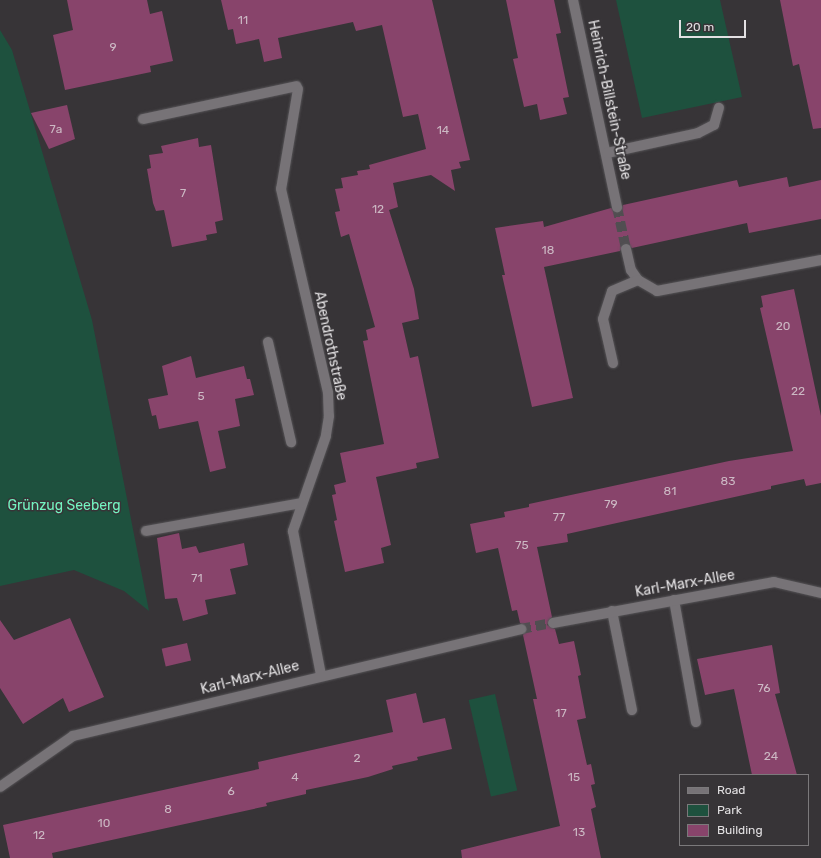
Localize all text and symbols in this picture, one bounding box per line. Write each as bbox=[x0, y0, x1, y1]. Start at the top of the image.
scale bar bbox=[681, 12, 748, 38]
house number: 11 bbox=[238, 14, 248, 28]
street label: Heinrich-Billstein-Straße bbox=[584, 19, 634, 181]
text: 20 m bbox=[686, 20, 714, 34]
house number: 9 bbox=[109, 41, 117, 55]
house number: 7a bbox=[50, 123, 62, 137]
house number: 14 bbox=[437, 124, 449, 138]
house number: 7 bbox=[180, 187, 186, 201]
house number: 12 bbox=[372, 203, 384, 217]
house number: 18 bbox=[542, 244, 554, 258]
street label: Abendrothstraße bbox=[310, 290, 350, 402]
house number: 20 bbox=[776, 320, 790, 334]
house number: 22 bbox=[791, 385, 805, 399]
house number: 5 bbox=[197, 390, 205, 404]
house number: 83 bbox=[721, 475, 735, 489]
house number: 81 bbox=[664, 485, 676, 499]
park label: Grünzug Seeberg bbox=[7, 498, 121, 514]
house number: 79 bbox=[604, 498, 618, 512]
house number: 77 bbox=[553, 511, 565, 525]
house number: 75 bbox=[515, 539, 529, 553]
street label: Karl-Marx-Allee bbox=[634, 567, 736, 601]
house number: 71 bbox=[191, 572, 203, 586]
street label: Karl-Marx-Allee bbox=[199, 658, 301, 698]
house number: 76 bbox=[757, 682, 771, 696]
house number: 17 bbox=[555, 707, 567, 721]
house number: 24 bbox=[764, 750, 778, 764]
house number: 2 bbox=[353, 752, 361, 766]
house number: 4 bbox=[291, 771, 299, 785]
house number: 15 bbox=[568, 771, 580, 785]
legend bbox=[679, 774, 809, 846]
text: Road bbox=[717, 783, 745, 797]
house number: 6 bbox=[227, 785, 235, 799]
house number: 8 bbox=[164, 803, 172, 817]
text: Park bbox=[717, 803, 742, 817]
house number: 10 bbox=[98, 817, 110, 831]
text: Building bbox=[717, 823, 763, 837]
house number: 13 bbox=[573, 826, 585, 840]
house number: 12 bbox=[33, 829, 45, 843]

